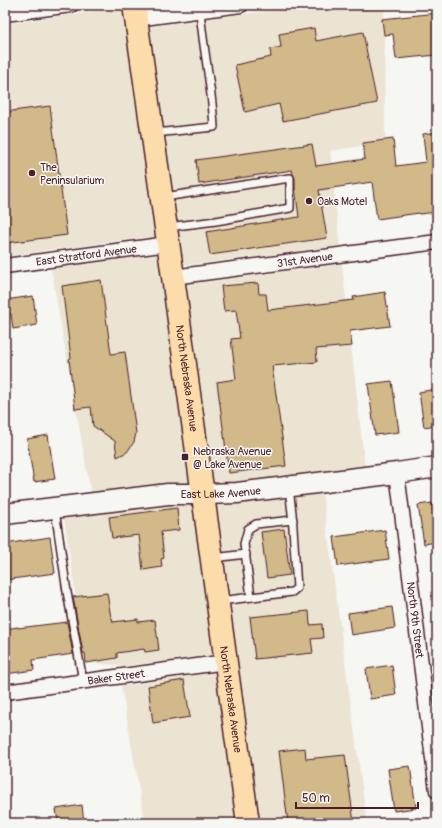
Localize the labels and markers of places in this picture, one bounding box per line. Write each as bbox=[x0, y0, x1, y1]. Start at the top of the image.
place label: The Peninsularium bbox=[40, 161, 104, 187]
marker: The Peninsularium bbox=[27, 168, 37, 178]
place label: Oaks Motel bbox=[317, 195, 367, 208]
marker: Oaks Motel bbox=[304, 196, 314, 206]
place label: Nebraska Avenue @ Lake Avenue bbox=[193, 445, 272, 471]
marker: Nebraska Avenue @ Lake Avenue bbox=[180, 452, 190, 462]

